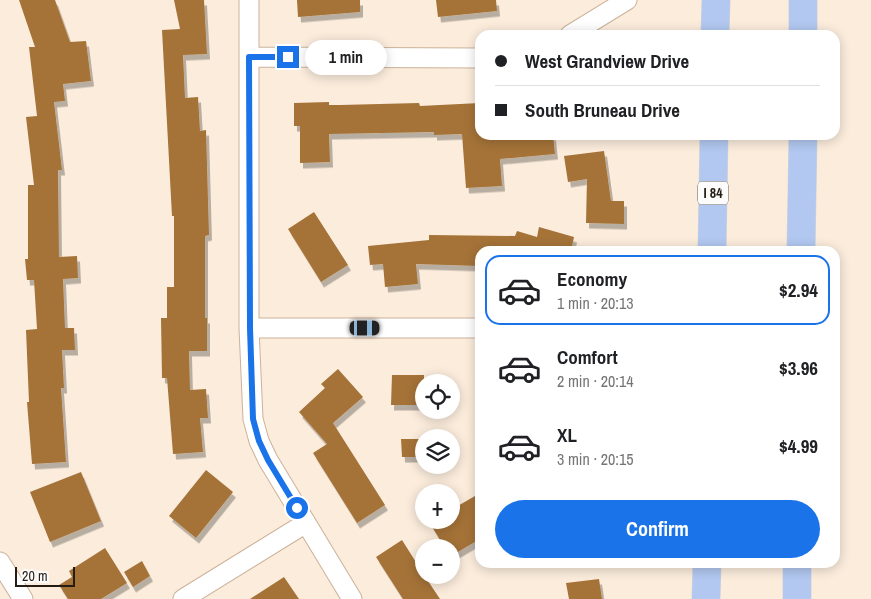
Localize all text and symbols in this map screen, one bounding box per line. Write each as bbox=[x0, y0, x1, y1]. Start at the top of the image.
callout: 1 min bbox=[306, 40, 388, 74]
route end bbox=[277, 46, 299, 68]
text: 1 min bbox=[329, 46, 363, 68]
text: West Grandview Drive bbox=[525, 48, 689, 74]
text: South Bruneau Drive bbox=[525, 97, 680, 123]
road number: I 84 bbox=[698, 182, 728, 204]
text: Economy bbox=[557, 266, 627, 292]
icon: car bbox=[497, 268, 542, 313]
text: $2.94 bbox=[779, 277, 818, 303]
text: 1 min · 20:13 bbox=[557, 292, 634, 314]
car bbox=[350, 321, 380, 336]
text: Comfort bbox=[557, 344, 618, 370]
icon: car bbox=[497, 346, 542, 391]
text: $3.96 bbox=[779, 355, 818, 381]
text: 2 min · 20:14 bbox=[557, 370, 634, 392]
map controls bbox=[415, 374, 460, 584]
button: locate bbox=[415, 374, 460, 419]
text: XL bbox=[557, 422, 577, 448]
icon: car bbox=[497, 424, 542, 469]
button: layers bbox=[415, 429, 460, 474]
text: $4.99 bbox=[779, 433, 818, 459]
text: 3 min · 20:15 bbox=[557, 448, 634, 470]
button: + bbox=[415, 484, 460, 529]
route start bbox=[286, 497, 308, 519]
button: Confirm bbox=[495, 500, 820, 558]
button: − bbox=[415, 539, 460, 584]
scale bar bbox=[15, 564, 75, 587]
text: 20 m bbox=[22, 567, 48, 585]

